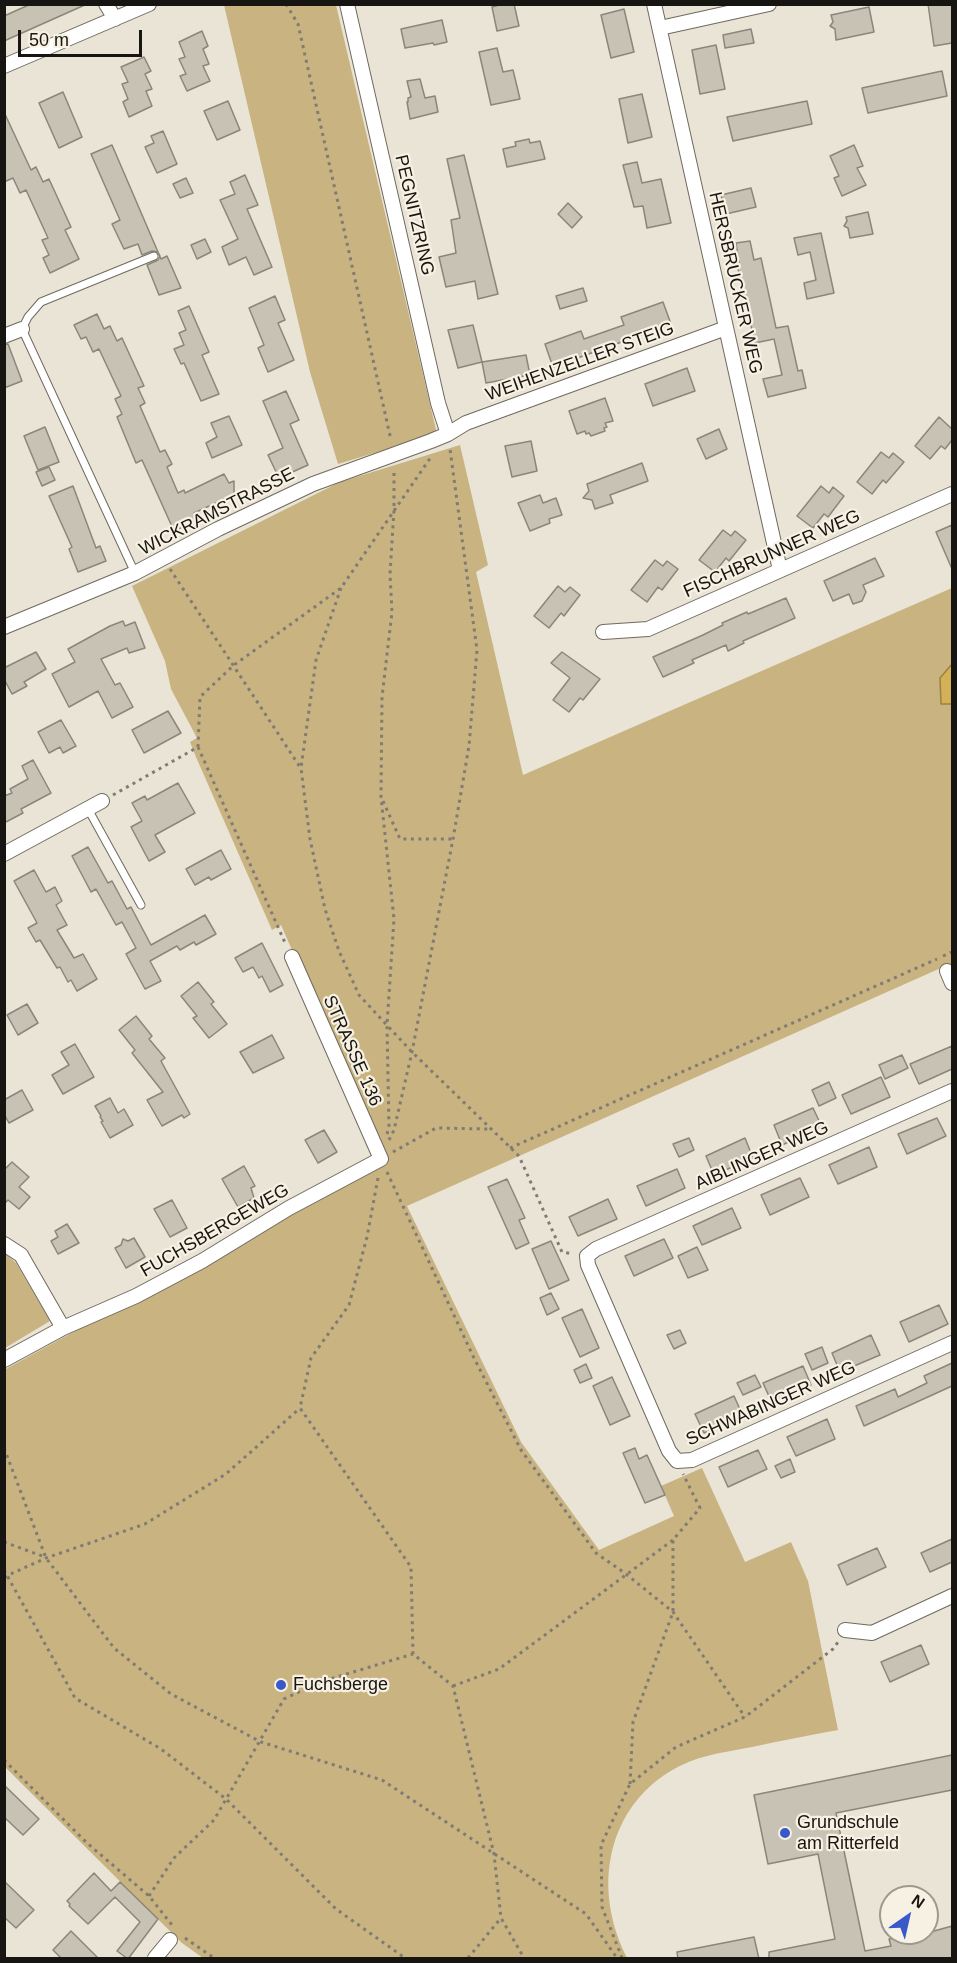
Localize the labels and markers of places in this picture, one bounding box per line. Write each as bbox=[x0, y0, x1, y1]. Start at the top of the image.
place label: Fuchsberge bbox=[293, 1674, 388, 1696]
marker: Fuchsberge bbox=[274, 1678, 288, 1692]
place label: Grundschule am Ritterfeld bbox=[797, 1812, 899, 1854]
marker: Grundschule am Ritterfeld bbox=[778, 1826, 792, 1840]

